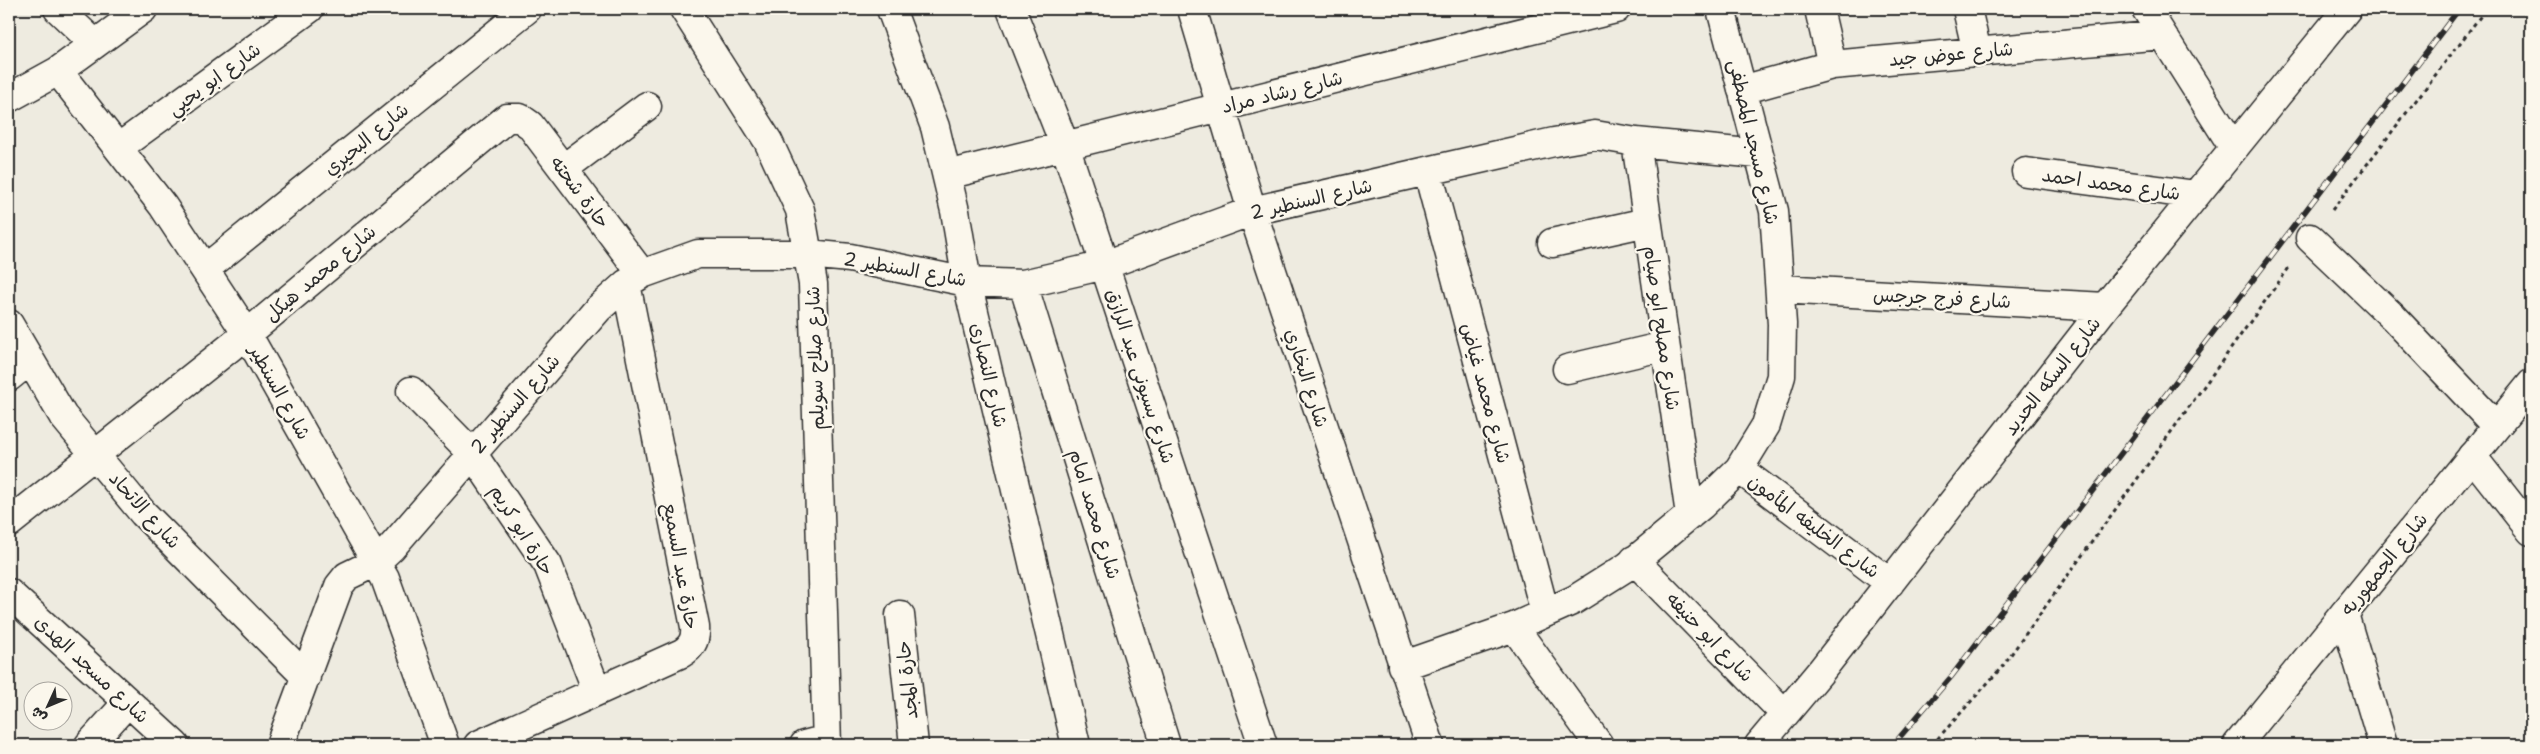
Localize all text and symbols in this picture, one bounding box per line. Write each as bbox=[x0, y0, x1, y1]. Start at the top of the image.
street label: شارع عوض جيد bbox=[1888, 36, 2014, 73]
street label: شارع ابو يحيي bbox=[162, 37, 268, 125]
street label: شارع مسجد المصطفى bbox=[1722, 57, 1785, 227]
street label: شارع رشاد مراد bbox=[1219, 65, 1345, 120]
street label: شارع البحيري bbox=[318, 97, 415, 183]
street label: حارة شحته bbox=[545, 151, 615, 233]
street label: شارع محمد احمد bbox=[2040, 162, 2182, 207]
street label: شارع السنطير 2 bbox=[1247, 173, 1375, 226]
street label: شارع محمد هيكل bbox=[259, 219, 382, 328]
street label: شارع مصلح ابو صيام bbox=[1636, 244, 1686, 412]
street label: شارع السنطير 2 bbox=[841, 246, 969, 293]
street label: شارع فرج جرجس bbox=[1872, 282, 2012, 315]
street label: شارع صلاح سويلم bbox=[800, 285, 832, 431]
street label: شارع بسيونى عبد الرازق bbox=[1100, 285, 1181, 467]
street label: شارع السكه الحديد bbox=[1998, 312, 2107, 441]
street label: شارع النصارى bbox=[964, 320, 1013, 430]
street label: شارع محمد غياض bbox=[1454, 320, 1517, 466]
street label: شارع البخاري bbox=[1277, 325, 1335, 431]
street label: شارع السنطير bbox=[242, 338, 316, 444]
street label: شارع السنطير 2 bbox=[465, 349, 566, 460]
street label: شارع محمد امام bbox=[1061, 446, 1127, 583]
street label: شارع الاتحاد bbox=[103, 466, 186, 555]
street label: شارع الخليفه المأمون bbox=[1743, 468, 1885, 584]
street label: حارة ابو كريم bbox=[482, 480, 560, 581]
street label: حارة عبد السميع bbox=[657, 501, 704, 631]
street label: شارع الجمهوريه bbox=[2335, 507, 2434, 621]
street label: شارع ابو حنيفه bbox=[1660, 587, 1759, 688]
street label: شارع مسجد الهدى bbox=[30, 610, 154, 728]
street label: حارة المجد bbox=[890, 640, 924, 720]
north arrow bbox=[22, 682, 72, 732]

